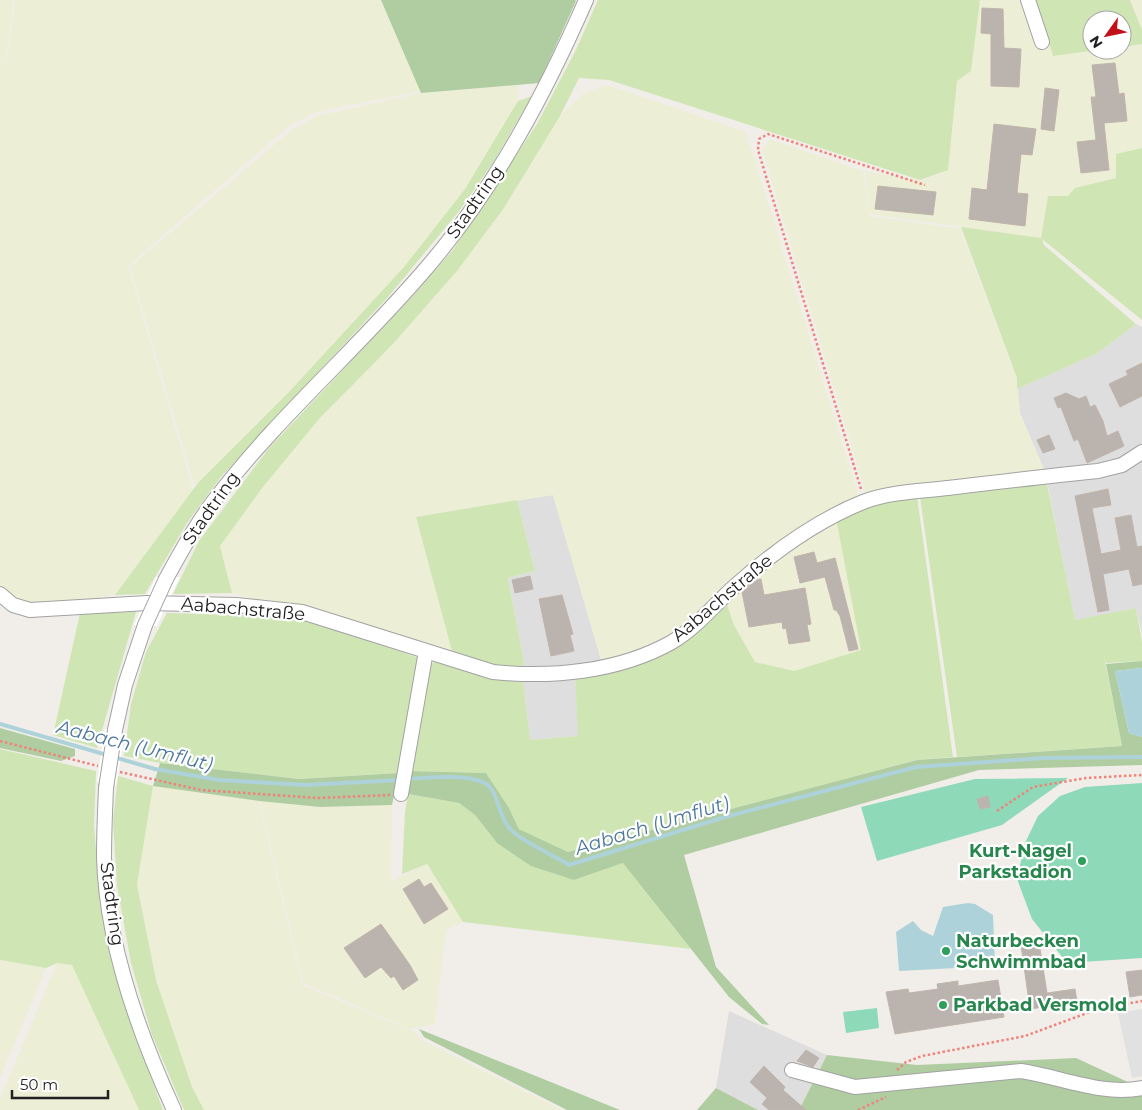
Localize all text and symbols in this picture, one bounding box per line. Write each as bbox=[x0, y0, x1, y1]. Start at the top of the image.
north arrow bbox=[1082, 10, 1132, 60]
text: N bbox=[1085, 32, 1107, 52]
street label: Stadtring bbox=[442, 161, 508, 243]
street label: Stadtring bbox=[178, 467, 244, 549]
street label: Aabachstraße bbox=[667, 549, 777, 646]
street label: Aabachstraße bbox=[180, 593, 306, 625]
water label: Aabach (Umflut) bbox=[54, 715, 215, 776]
water label: Aabach (Umflut) bbox=[571, 791, 732, 860]
place label: Kurt-Nagel Parkstadion bbox=[958, 840, 1072, 883]
marker: Kurt-Nagel Parkstadion bbox=[1076, 855, 1088, 867]
street label: Stadtring bbox=[95, 861, 129, 947]
place label: Naturbecken Schwimmbad bbox=[956, 930, 1086, 973]
marker: Naturbecken Schwimmbad bbox=[940, 945, 952, 957]
place label: Parkbad Versmold bbox=[953, 994, 1127, 1016]
marker: Parkbad Versmold bbox=[937, 999, 949, 1011]
scale bar bbox=[12, 1068, 109, 1100]
text: 50 m bbox=[20, 1075, 58, 1094]

